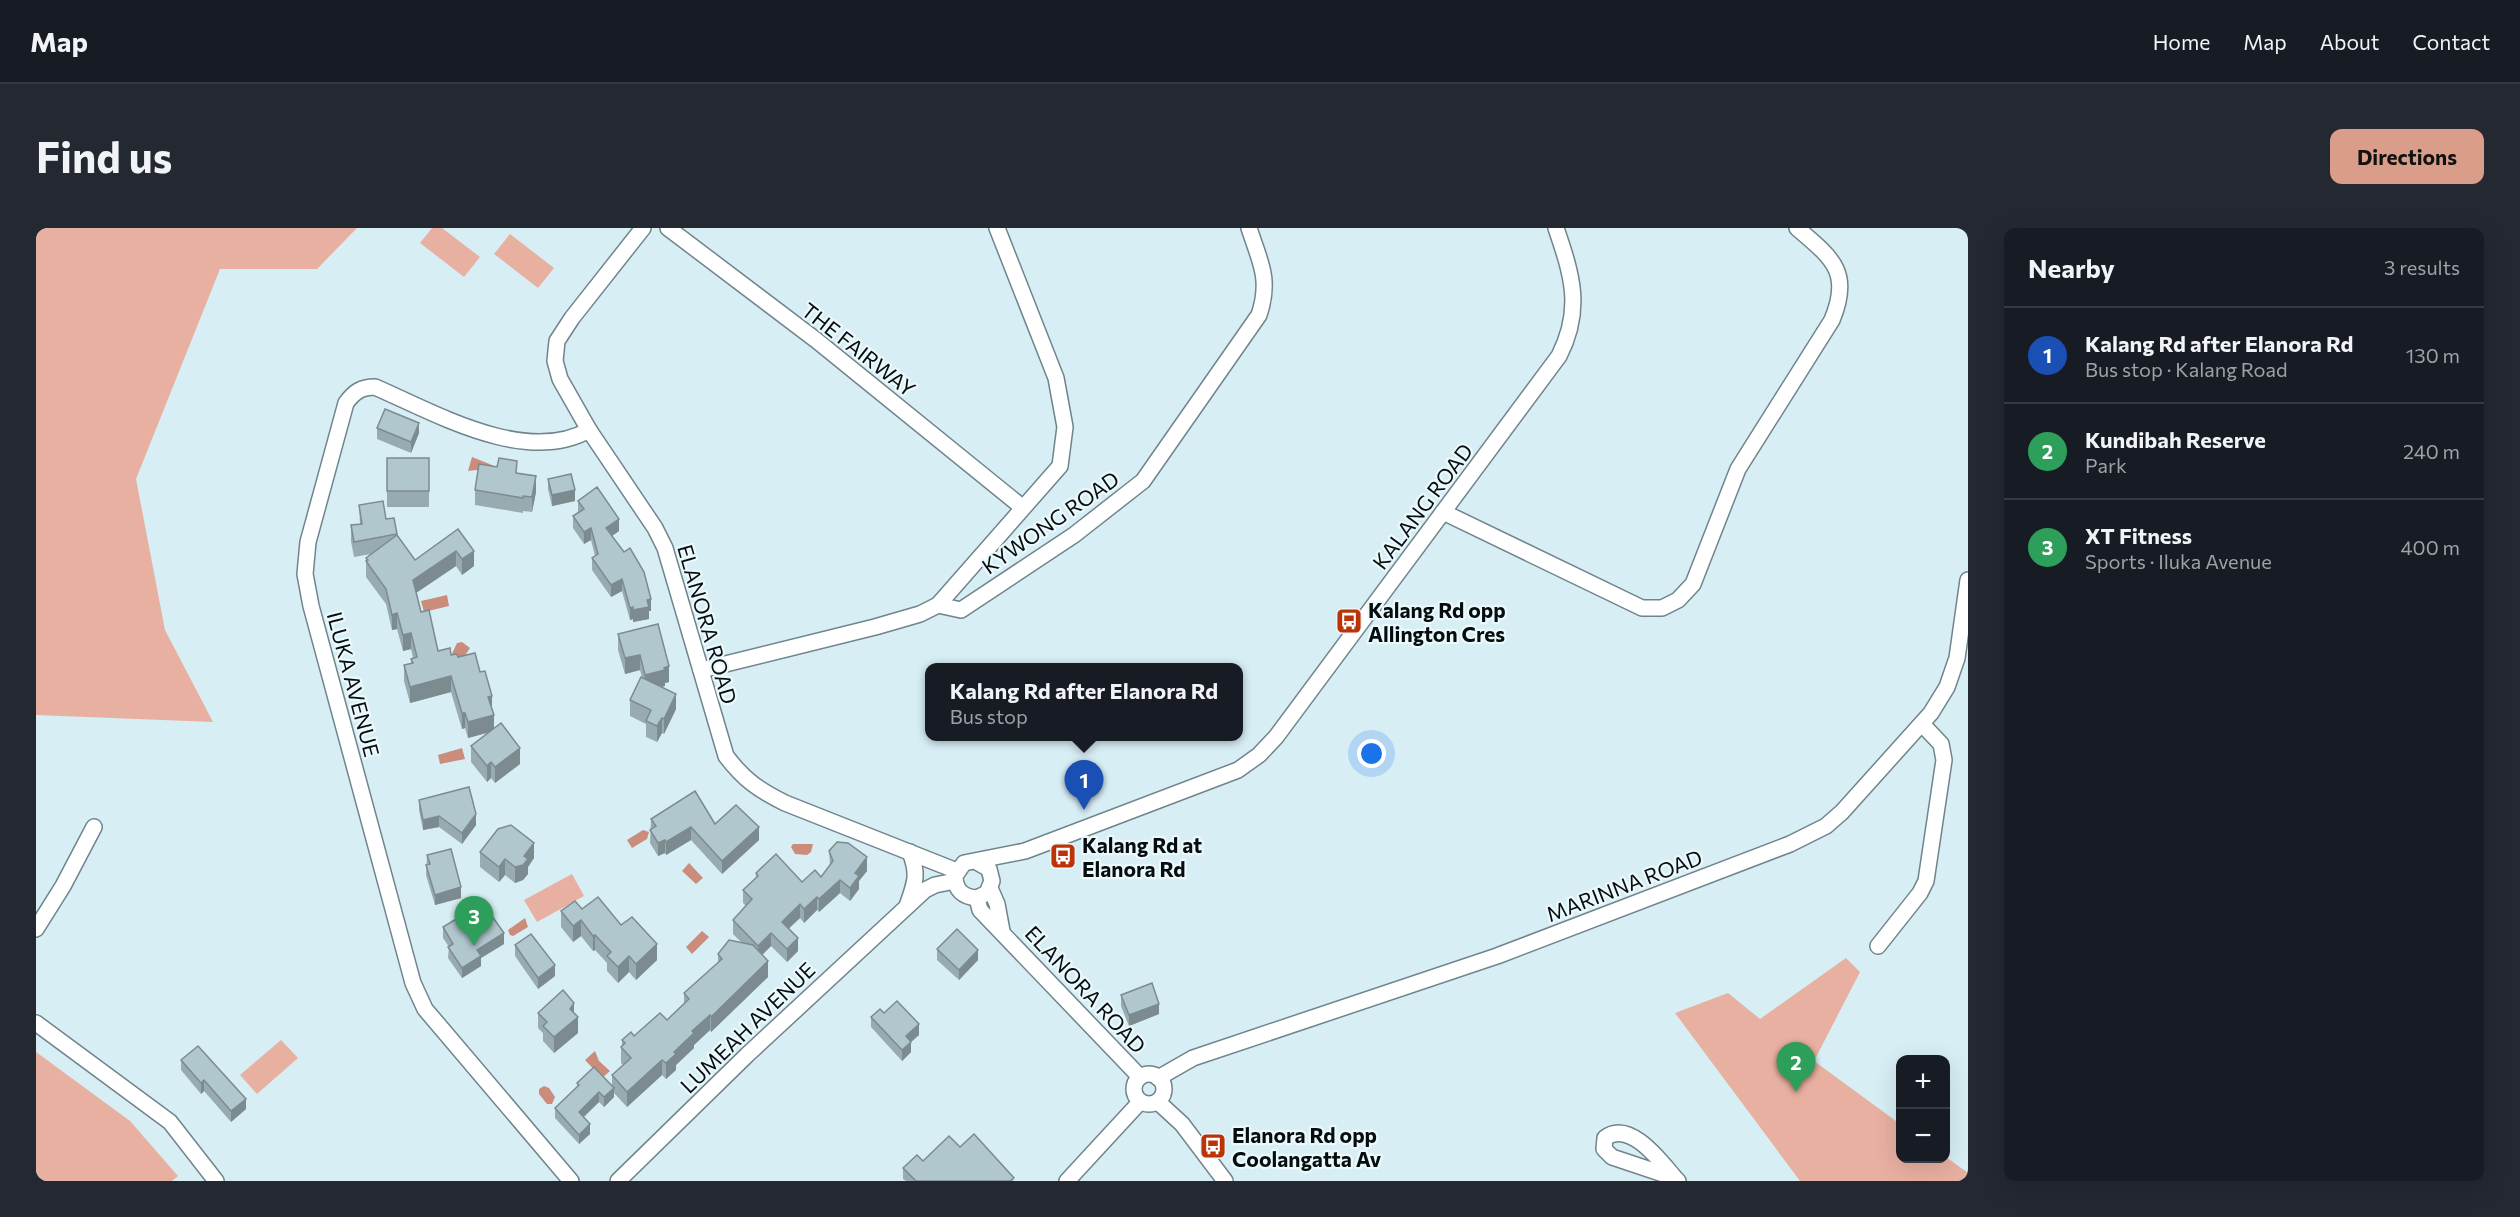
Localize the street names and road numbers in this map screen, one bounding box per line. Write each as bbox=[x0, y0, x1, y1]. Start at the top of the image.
street label: THE FAIRWAY bbox=[797, 297, 921, 401]
street label: KALANG ROAD bbox=[1367, 438, 1477, 574]
street label: KYWONG ROAD bbox=[977, 465, 1123, 579]
street label: ELANORA ROAD bbox=[673, 541, 743, 707]
street label: ILUKA AVENUE bbox=[323, 609, 385, 759]
street label: MARINNA ROAD bbox=[1543, 844, 1705, 926]
street label: ELANORA ROAD bbox=[1021, 920, 1151, 1058]
street label: LUMEAH AVENUE bbox=[675, 956, 819, 1098]

